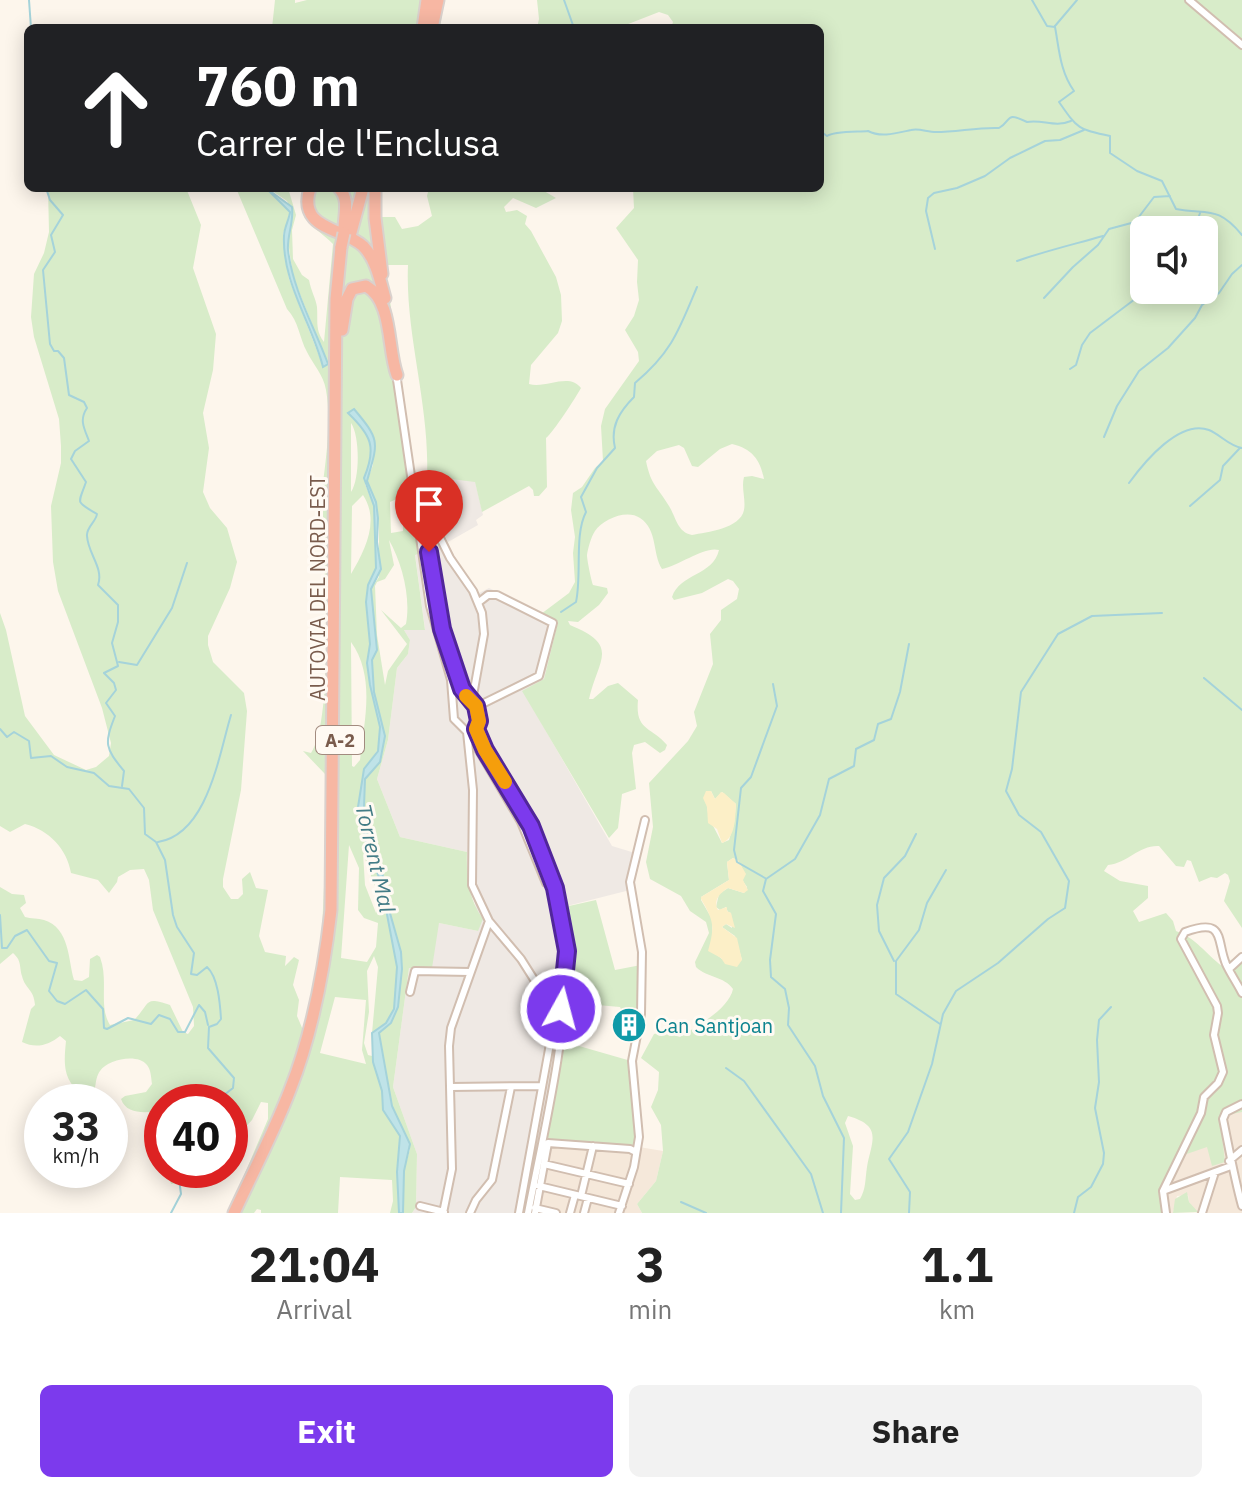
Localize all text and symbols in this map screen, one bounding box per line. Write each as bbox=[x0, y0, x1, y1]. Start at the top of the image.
text: 760 m bbox=[196, 49, 360, 121]
icon: ahead bbox=[64, 56, 168, 160]
text: Carrer de l'Enclusa bbox=[196, 119, 499, 166]
map controls bbox=[1130, 216, 1218, 304]
button: sound bbox=[1130, 216, 1218, 304]
pin bbox=[395, 470, 463, 552]
street label: AUTOVIA DEL NORD-EST bbox=[304, 475, 331, 701]
icon: arrive bbox=[407, 482, 451, 526]
road number: A-2 bbox=[316, 726, 364, 754]
water label: Torrent Mal bbox=[349, 801, 403, 915]
position arrow bbox=[519, 967, 603, 1051]
building icon: Can Santjoan bbox=[610, 1006, 648, 1044]
place label: Can Santjoan bbox=[655, 1012, 773, 1039]
speed limit sign: 40 bbox=[144, 1084, 248, 1188]
text: 33 bbox=[52, 1100, 100, 1152]
text: km/h bbox=[52, 1142, 100, 1169]
text: 21:04 bbox=[249, 1233, 380, 1295]
text: 3 bbox=[636, 1233, 665, 1295]
text: 1.1 bbox=[921, 1233, 993, 1295]
text: Arrival bbox=[276, 1292, 352, 1326]
text: min bbox=[628, 1292, 672, 1326]
text: km bbox=[939, 1292, 975, 1326]
button: Exit bbox=[40, 1385, 613, 1477]
button: Share bbox=[629, 1385, 1202, 1477]

